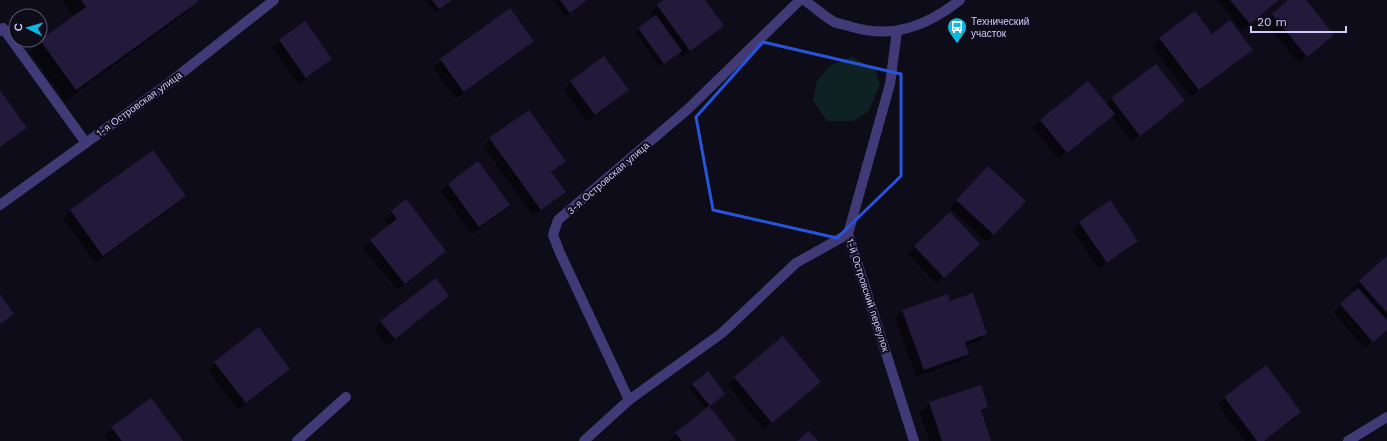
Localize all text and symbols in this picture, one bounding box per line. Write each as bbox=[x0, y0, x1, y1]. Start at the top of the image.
north arrow bbox=[8, 8, 48, 48]
scale bar bbox=[1251, 8, 1346, 34]
text: 20 m bbox=[1257, 15, 1287, 29]
bus stop icon: Технический участок bbox=[946, 16, 968, 44]
place label: Технический участок bbox=[971, 16, 1029, 39]
text: С bbox=[12, 23, 25, 32]
street label: 1-я Островская улица bbox=[94, 69, 184, 139]
street label: 3-я Островская улица bbox=[565, 139, 652, 217]
street label: 1-й Островский переулок bbox=[844, 237, 892, 354]

